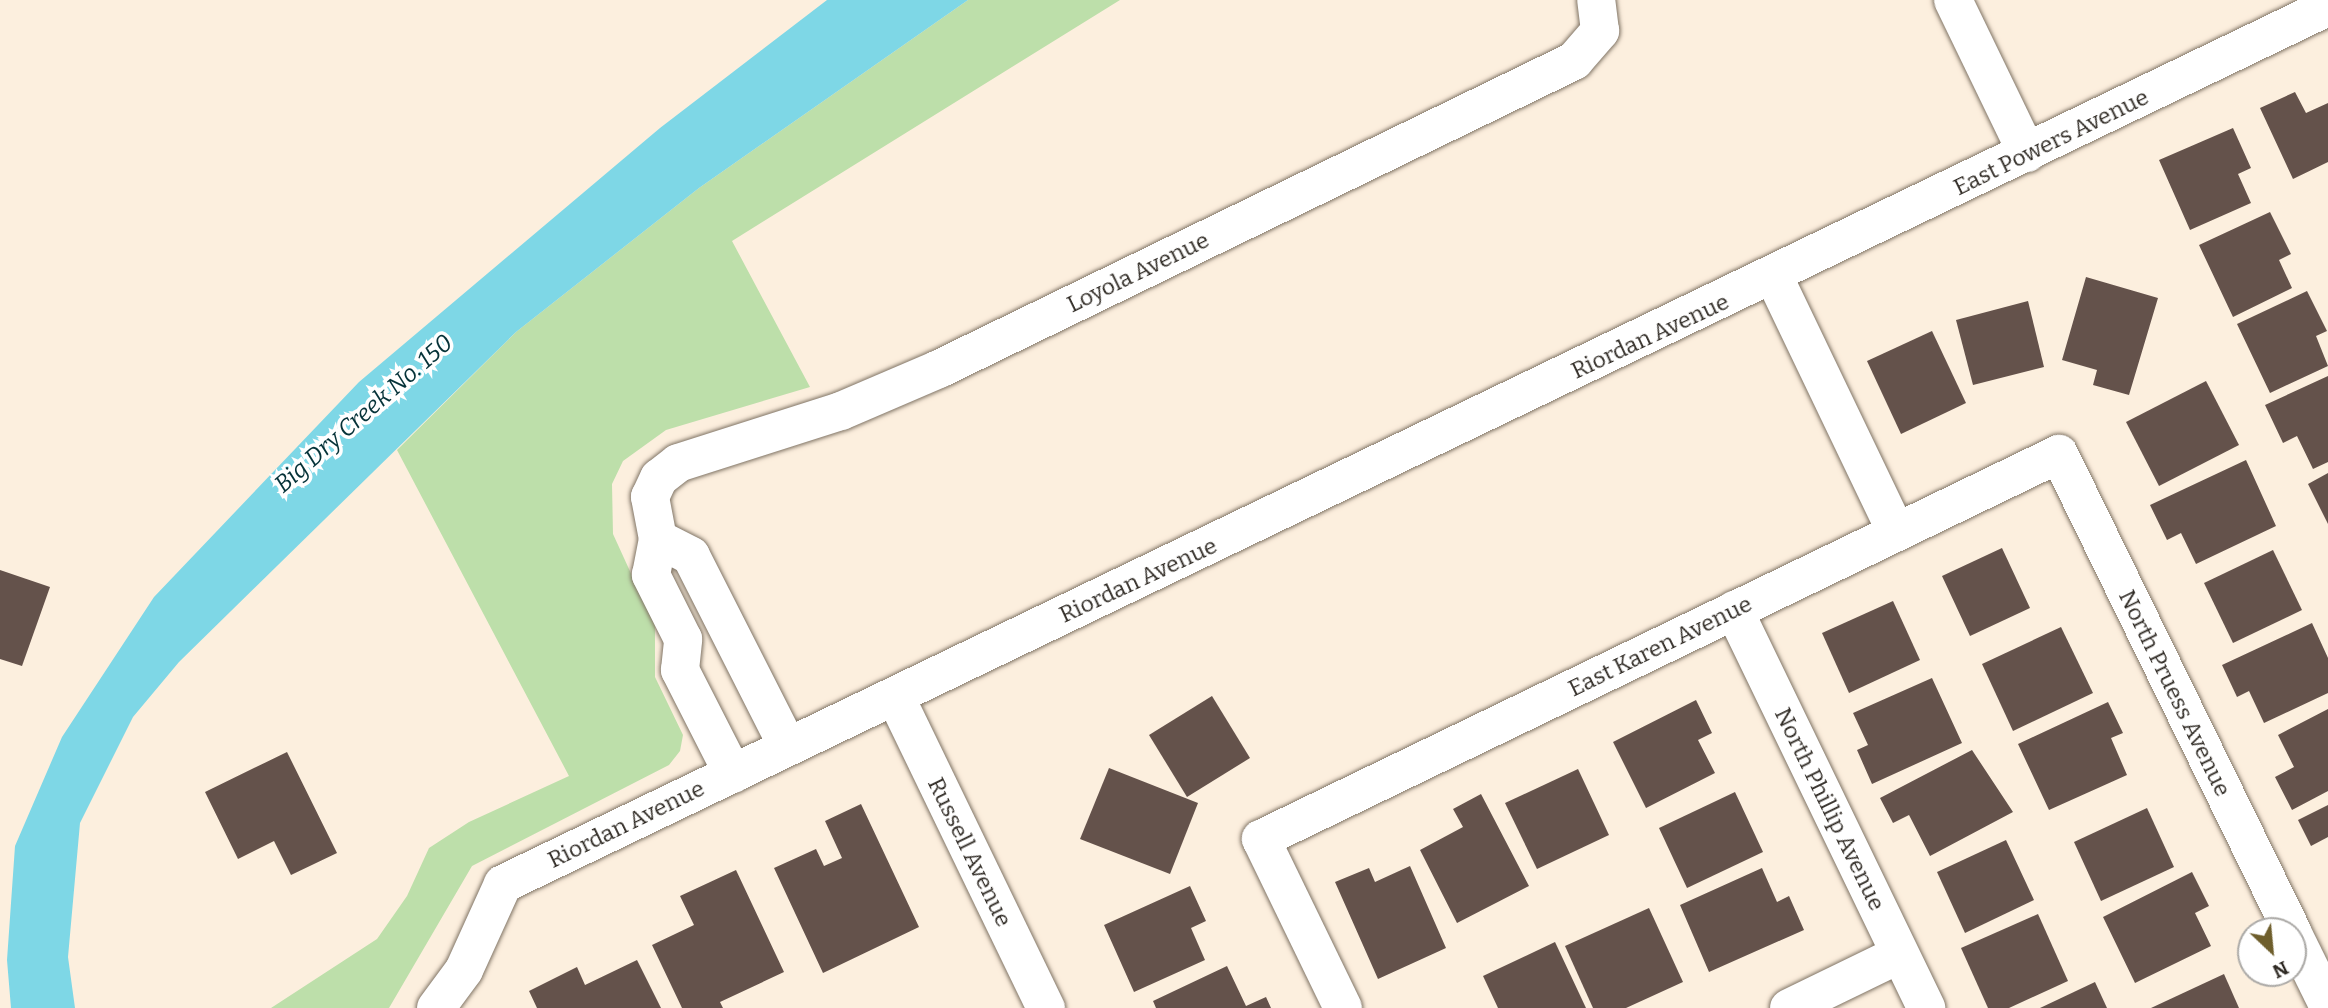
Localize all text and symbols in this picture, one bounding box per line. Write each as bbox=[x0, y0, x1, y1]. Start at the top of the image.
street label: East Powers Avenue bbox=[1949, 83, 2153, 201]
street label: Loyola Avenue bbox=[1063, 226, 1213, 318]
street label: Riordan Avenue bbox=[1567, 287, 1733, 385]
water label: Big Dry Creek No. 150 bbox=[269, 329, 459, 499]
street label: Riordan Avenue bbox=[1055, 531, 1221, 629]
street label: North Pruess Avenue bbox=[2113, 585, 2237, 801]
street label: East Karen Avenue bbox=[1564, 590, 1756, 702]
street label: North Phillip Avenue bbox=[1769, 703, 1891, 915]
street label: Russell Avenue bbox=[922, 773, 1018, 931]
street label: Riordan Avenue bbox=[543, 774, 709, 874]
north arrow bbox=[2237, 917, 2307, 987]
text: N bbox=[2269, 956, 2292, 983]

